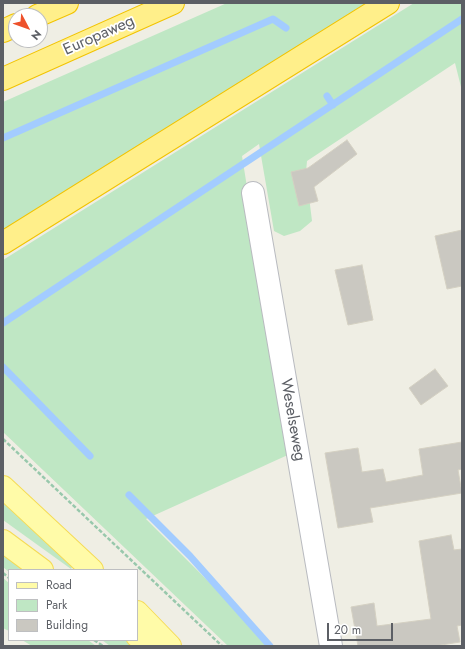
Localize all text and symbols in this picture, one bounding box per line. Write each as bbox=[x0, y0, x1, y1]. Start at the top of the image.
north arrow bbox=[8, 8, 48, 48]
street label: Europaweg bbox=[60, 12, 138, 60]
text: N bbox=[27, 27, 45, 44]
street label: Weselseweg bbox=[275, 377, 309, 463]
legend bbox=[8, 569, 138, 641]
text: Road bbox=[46, 576, 72, 594]
text: Park bbox=[46, 596, 67, 614]
scale bar bbox=[329, 615, 395, 641]
text: Building bbox=[46, 616, 88, 634]
text: 20 m bbox=[334, 621, 361, 639]

